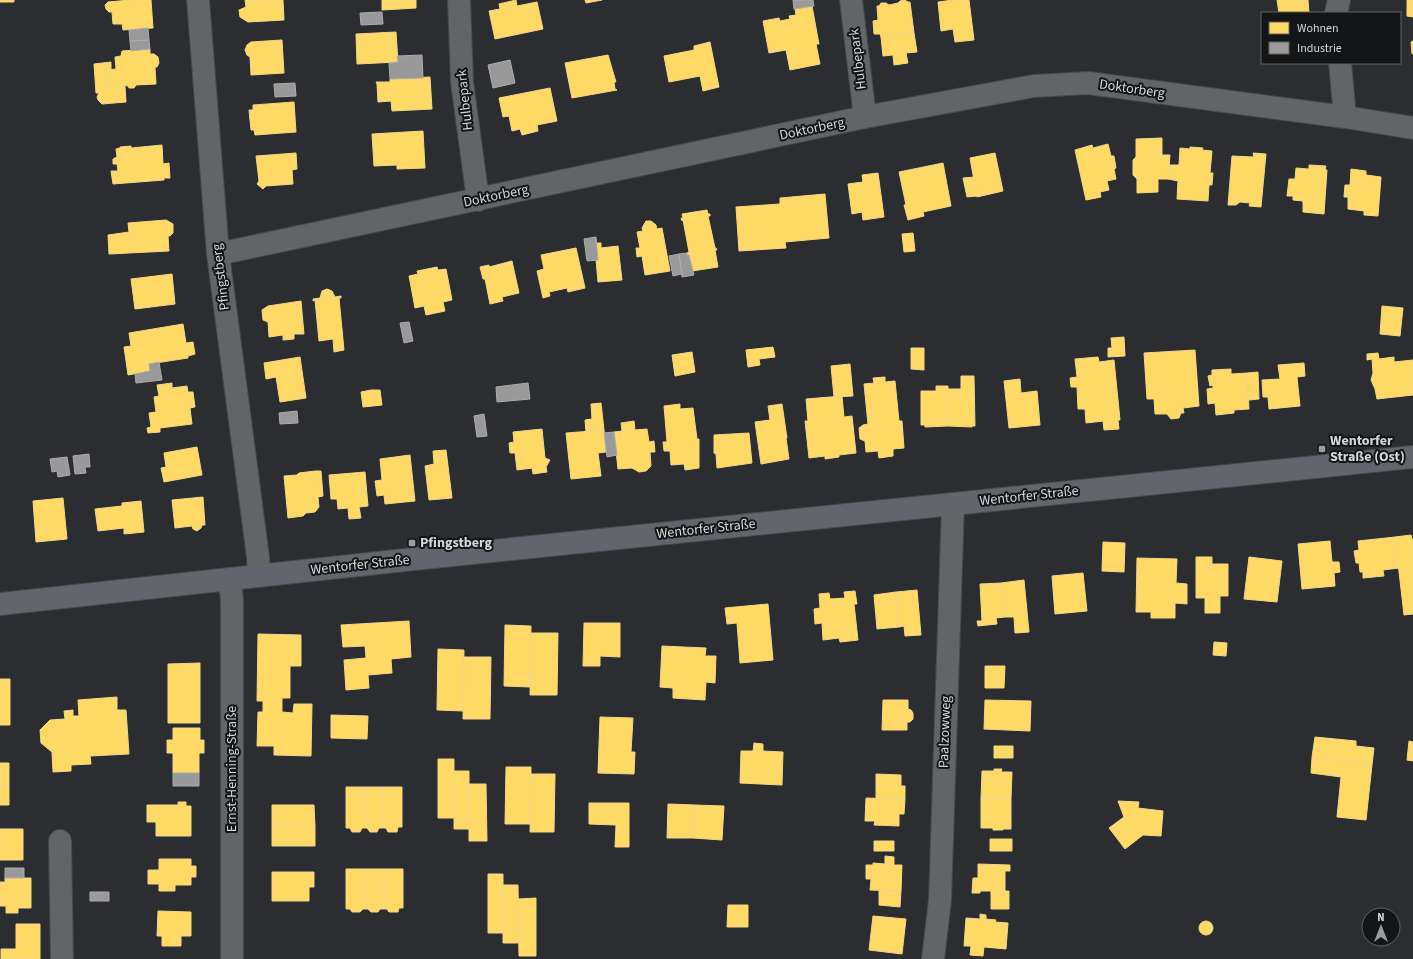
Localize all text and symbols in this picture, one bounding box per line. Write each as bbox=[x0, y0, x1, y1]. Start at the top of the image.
legend bbox=[1261, 12, 1401, 64]
text: Wohnen bbox=[1297, 20, 1339, 37]
street label: Hulbepark bbox=[844, 27, 872, 91]
text: Industrie bbox=[1297, 40, 1342, 57]
street label: Hulbepark bbox=[452, 68, 478, 132]
street label: Doktorberg bbox=[1098, 74, 1166, 104]
street label: Doktorberg bbox=[778, 112, 846, 146]
street label: Doktorberg bbox=[462, 179, 530, 213]
street label: Pfingstberg bbox=[207, 243, 235, 311]
place label: Wentorfer Straße (Ost) bbox=[1330, 431, 1405, 467]
marker: Wentorfer Straße (Ost) bbox=[1317, 444, 1327, 454]
street label: Wentorfer Straße bbox=[978, 481, 1080, 511]
street label: Wentorfer Straße bbox=[655, 514, 757, 544]
place label: Pfingstberg bbox=[420, 533, 492, 553]
marker: Pfingstberg bbox=[407, 538, 417, 548]
street label: Wentorfer Straße bbox=[309, 550, 411, 580]
street label: Paalzowweg bbox=[934, 696, 956, 768]
street label: Ernst-Henning-Straße bbox=[222, 706, 242, 832]
north arrow bbox=[1361, 907, 1401, 947]
text: N bbox=[1377, 910, 1385, 925]

